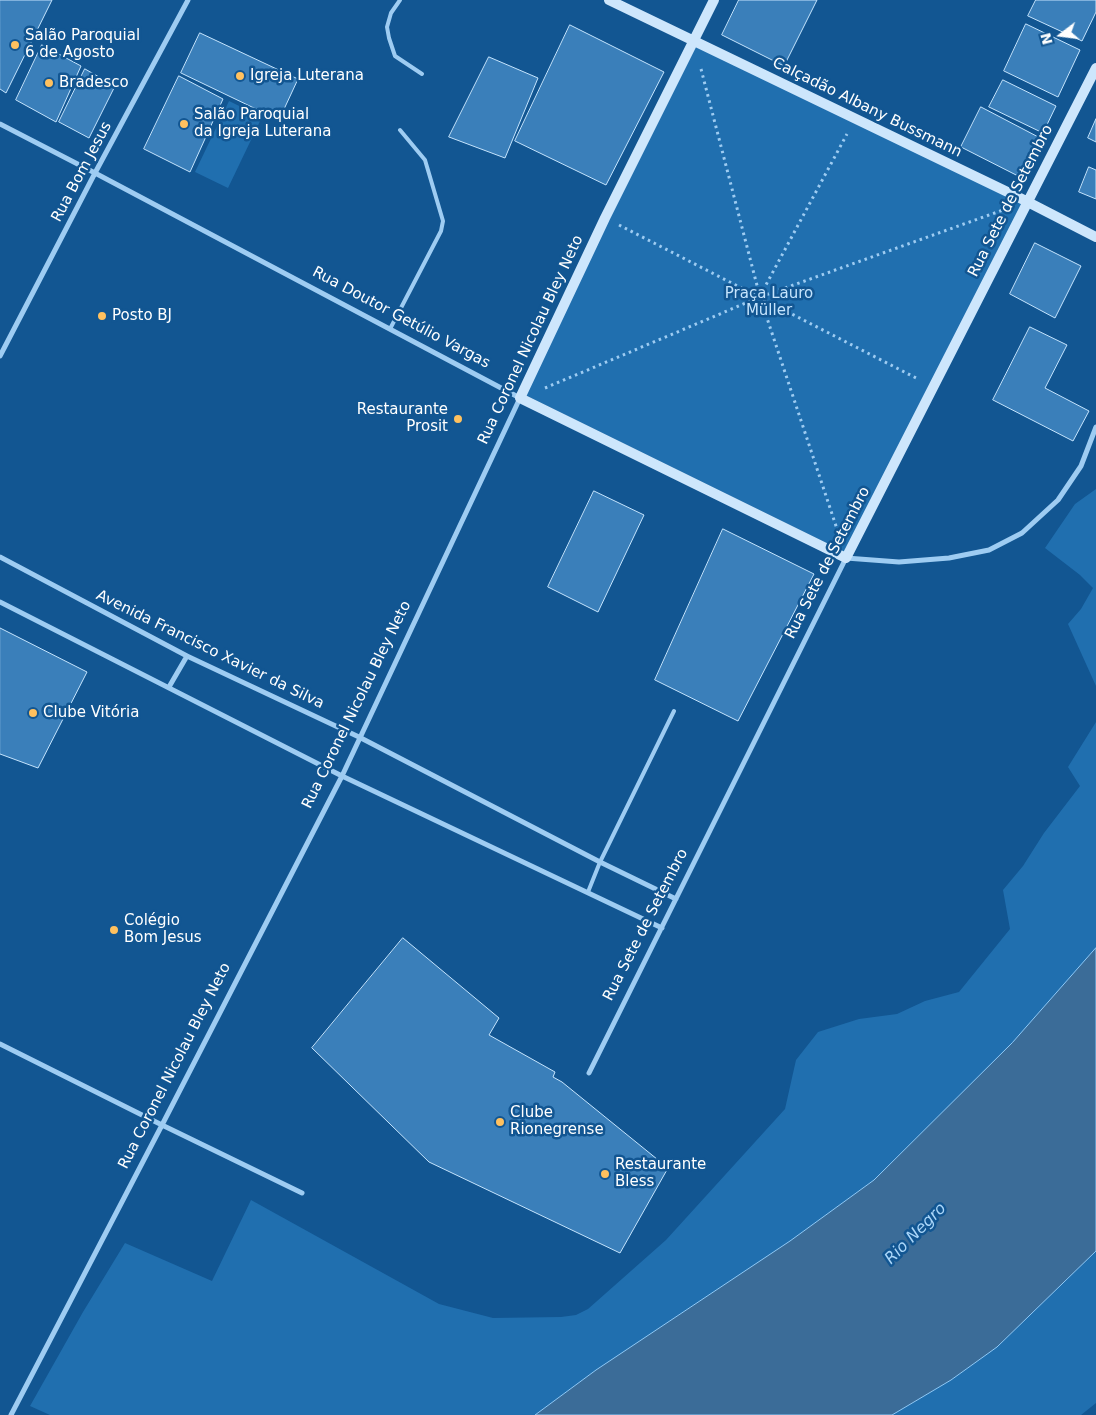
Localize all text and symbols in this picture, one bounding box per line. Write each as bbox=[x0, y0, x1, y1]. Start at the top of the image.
north arrow bbox=[1036, 10, 1086, 60]
place label: Salão Paroquial 6 de Agosto bbox=[25, 27, 140, 62]
text: N bbox=[1037, 31, 1056, 47]
marker: Salão Paroquial 6 de Agosto bbox=[9, 39, 21, 51]
street label: Calçadão Albany Bussmann bbox=[769, 54, 965, 162]
place label: Igreja Luterana bbox=[250, 67, 364, 85]
marker: Igreja Luterana bbox=[234, 70, 246, 82]
place label: Bradesco bbox=[59, 74, 129, 92]
marker: Bradesco bbox=[43, 77, 55, 89]
place label: Salão Paroquial da Igreja Luterana bbox=[194, 106, 331, 141]
marker: Salão Paroquial da Igreja Luterana bbox=[178, 118, 190, 130]
street label: Rua Bom Jesus bbox=[48, 119, 116, 225]
street label: Rua Sete de Setembro bbox=[965, 122, 1057, 280]
street label: Rua Coronel Nicolau Bley Neto bbox=[474, 232, 588, 448]
street label: Rua Doutor Getúlio Vargas bbox=[309, 263, 493, 373]
park label: Praça Lauro Müller bbox=[725, 285, 813, 320]
place label: Posto BJ bbox=[112, 307, 172, 325]
marker: Posto BJ bbox=[96, 310, 108, 322]
place label: Restaurante Prosit bbox=[357, 401, 448, 436]
marker: Restaurante Prosit bbox=[452, 413, 464, 425]
street label: Rua Sete de Setembro bbox=[782, 484, 874, 642]
street label: Avenida Francisco Xavier da Silva bbox=[93, 587, 327, 713]
street label: Rua Coronel Nicolau Bley Neto bbox=[299, 598, 415, 812]
place label: Clube Vitória bbox=[43, 704, 139, 722]
marker: Clube Vitória bbox=[27, 707, 39, 719]
street label: Rua Sete de Setembro bbox=[600, 846, 692, 1004]
place label: Colégio Bom Jesus bbox=[124, 912, 202, 947]
marker: Colégio Bom Jesus bbox=[108, 924, 120, 936]
street label: Rua Coronel Nicolau Bley Neto bbox=[115, 960, 235, 1172]
place label: Clube Rionegrense bbox=[510, 1104, 604, 1139]
marker: Clube Rionegrense bbox=[494, 1116, 506, 1128]
place label: Restaurante Bless bbox=[615, 1156, 706, 1191]
marker: Restaurante Bless bbox=[599, 1168, 611, 1180]
water label: Rio Negro bbox=[881, 1199, 951, 1269]

